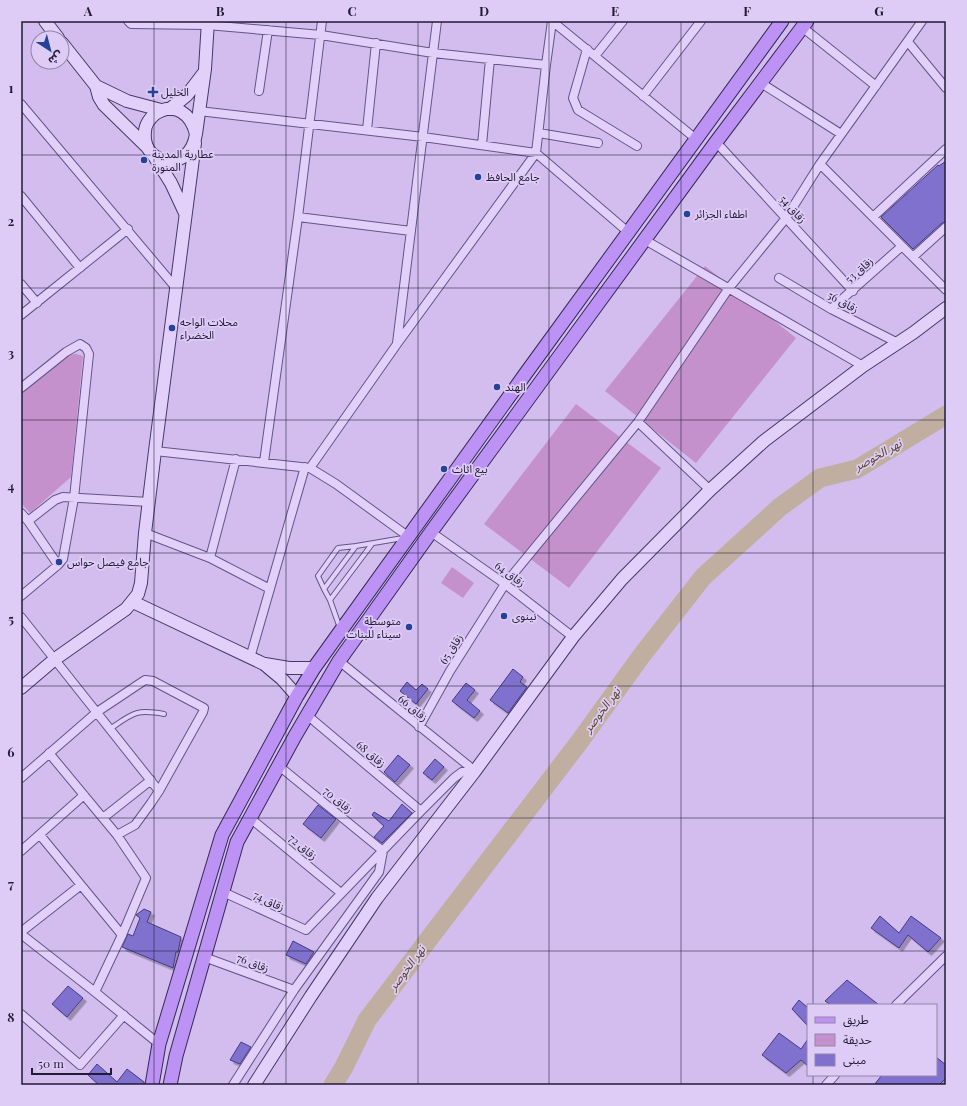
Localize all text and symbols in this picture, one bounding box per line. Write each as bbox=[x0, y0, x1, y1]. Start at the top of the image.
text: A bbox=[83, 2, 93, 19]
text: B bbox=[216, 2, 225, 19]
text: C bbox=[347, 2, 357, 19]
text: D bbox=[479, 2, 489, 19]
text: E bbox=[611, 2, 619, 19]
text: F bbox=[743, 2, 751, 19]
text: G bbox=[874, 2, 884, 19]
north arrow bbox=[30, 30, 70, 70]
text: ش bbox=[46, 48, 67, 69]
text: 1 bbox=[9, 79, 14, 96]
place label: الخليل bbox=[161, 84, 189, 99]
marker: الخليل bbox=[148, 87, 158, 97]
place label: عطارية المدينة المنورة bbox=[152, 146, 214, 174]
marker: عطارية المدينة المنورة bbox=[139, 155, 149, 165]
place label: جامع الحافظ bbox=[486, 169, 540, 185]
marker: جامع الحافظ bbox=[473, 172, 483, 182]
street label: زقاق 54 bbox=[777, 191, 810, 226]
place label: اطفاء الجزائر bbox=[694, 206, 747, 221]
marker: اطفاء الجزائر bbox=[682, 209, 692, 219]
text: 2 bbox=[8, 212, 15, 229]
street label: زقاق 53 bbox=[842, 253, 876, 286]
street label: زقاق 56 bbox=[825, 287, 861, 316]
place label: محلات الواحه الخضراء bbox=[180, 314, 238, 342]
marker: محلات الواحه الخضراء bbox=[167, 323, 177, 333]
text: 3 bbox=[8, 344, 14, 361]
place label: الهند bbox=[505, 379, 526, 394]
marker: الهند bbox=[492, 382, 502, 392]
water label: نهر الخوصر bbox=[850, 434, 905, 474]
place label: بيع اثاث bbox=[452, 461, 488, 477]
marker: بيع اثاث bbox=[439, 464, 449, 474]
text: 4 bbox=[8, 477, 15, 494]
place label: جامع فيصل حواس bbox=[67, 554, 149, 570]
marker: جامع فيصل حواس bbox=[54, 557, 64, 567]
street label: زقاق 64 bbox=[492, 557, 529, 590]
place label: نينوى bbox=[512, 608, 536, 623]
text: 5 bbox=[8, 610, 14, 627]
marker: نينوى bbox=[499, 611, 509, 621]
place label: متوسطة سيناء للبنات bbox=[346, 613, 401, 641]
marker: متوسطة سيناء للبنات bbox=[404, 622, 414, 632]
street label: زقاق 65 bbox=[435, 631, 466, 667]
water label: نهر الخوصر bbox=[579, 683, 624, 736]
street label: زقاق 66 bbox=[395, 691, 431, 724]
street label: زقاق 68 bbox=[353, 737, 389, 770]
text: 6 bbox=[7, 743, 15, 760]
street label: زقاق 70 bbox=[320, 783, 356, 816]
street label: زقاق 72 bbox=[286, 830, 321, 863]
text: 7 bbox=[8, 875, 14, 892]
street label: زقاق 74 bbox=[251, 887, 287, 914]
water label: نهر الخوصر bbox=[384, 941, 429, 994]
street label: زقاق 76 bbox=[235, 950, 271, 975]
legend bbox=[807, 1004, 937, 1076]
text: 8 bbox=[7, 1008, 15, 1025]
text: طريق bbox=[843, 1011, 869, 1028]
text: حديقة bbox=[843, 1031, 872, 1047]
scale bar bbox=[32, 1050, 111, 1076]
text: مبنى bbox=[843, 1051, 866, 1067]
text: 50 m bbox=[38, 1055, 64, 1071]

